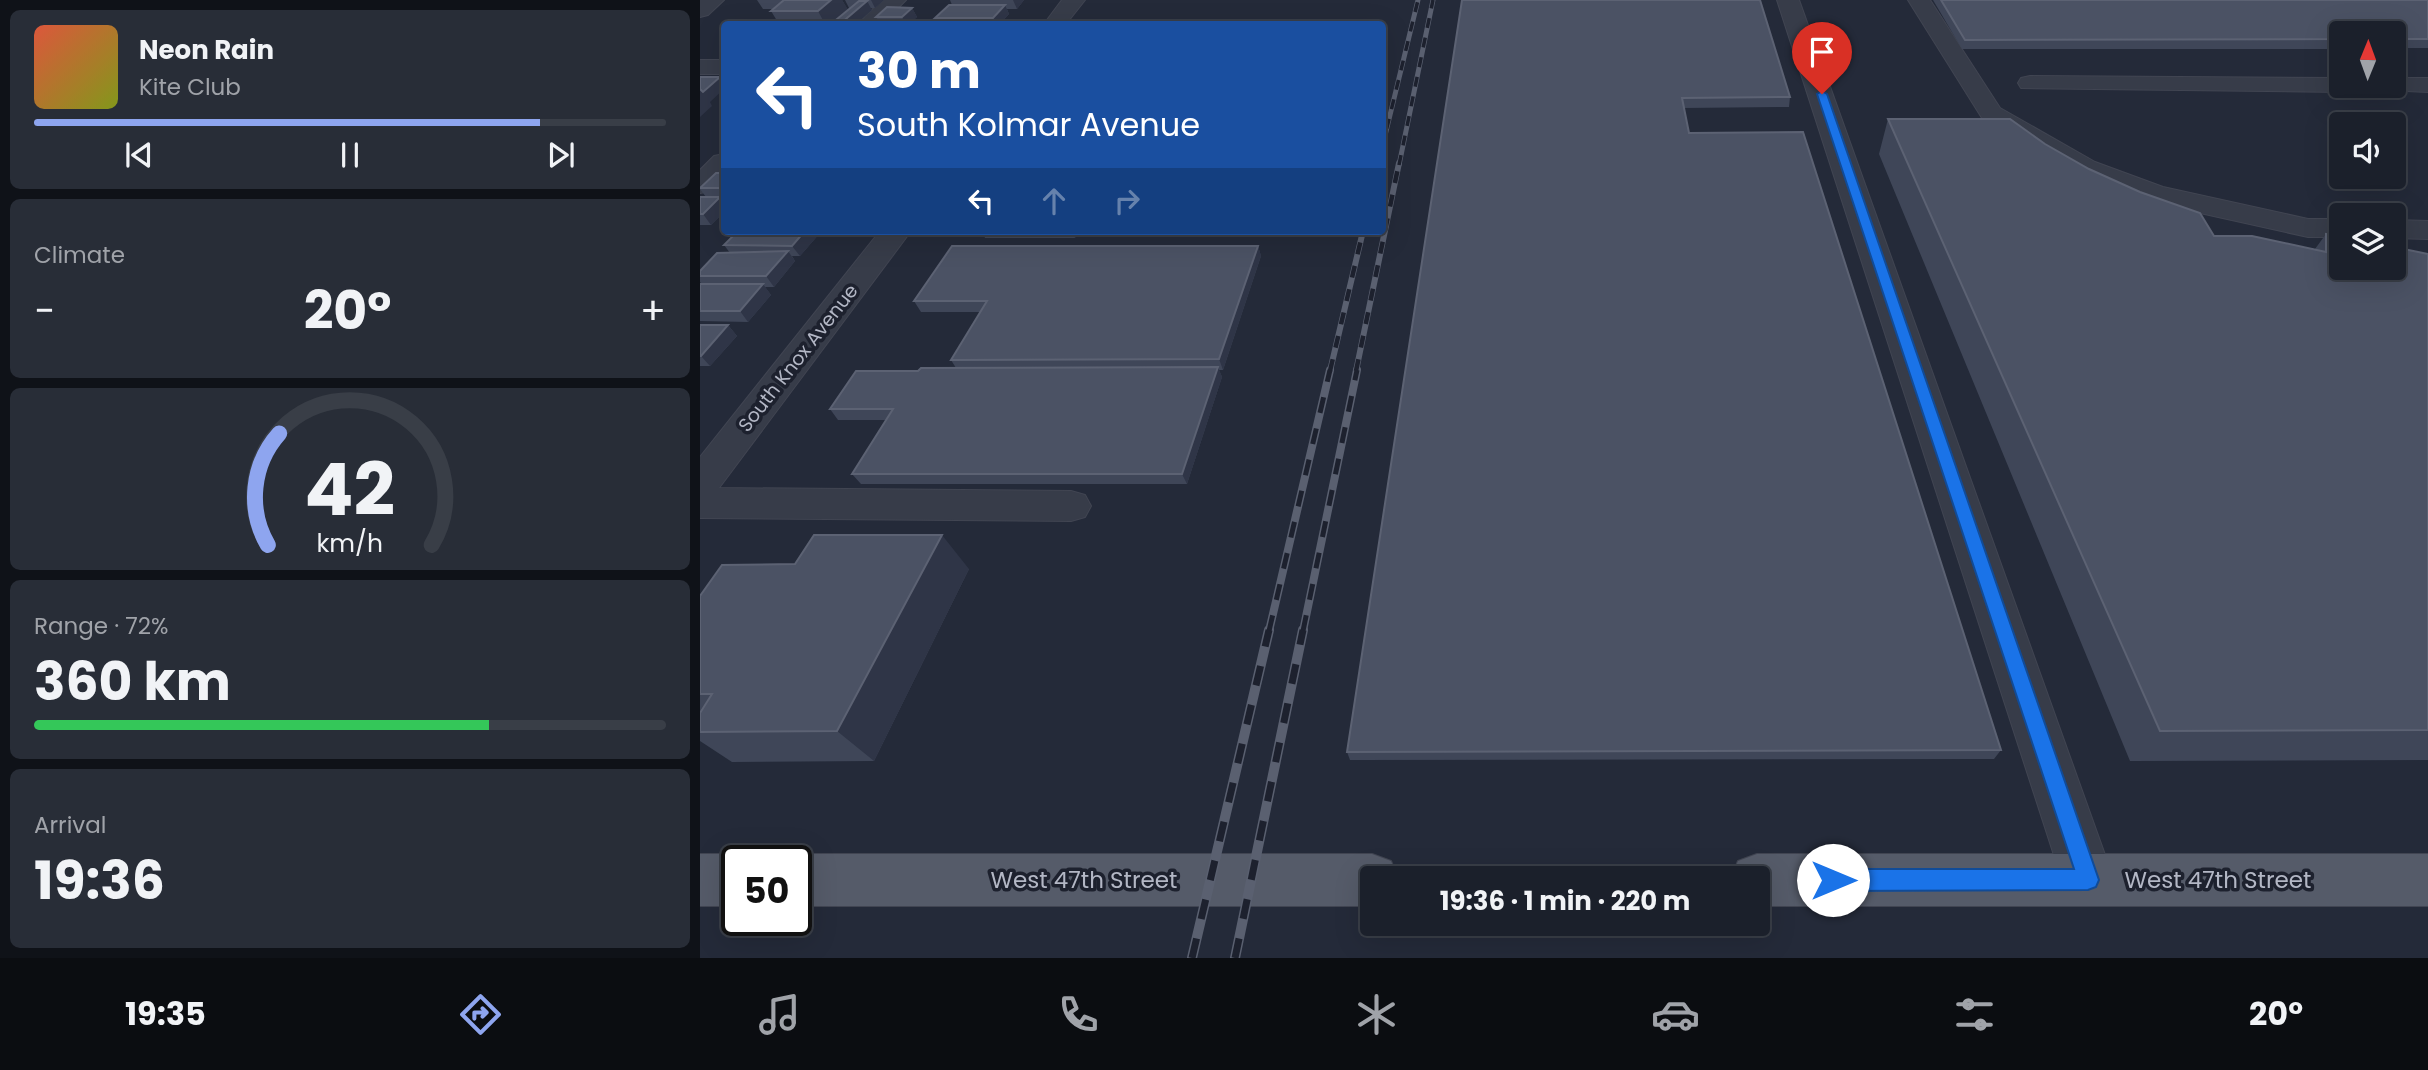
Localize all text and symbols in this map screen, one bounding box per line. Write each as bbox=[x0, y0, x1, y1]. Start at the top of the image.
north arrow bbox=[2329, 21, 2406, 98]
map controls bbox=[2329, 21, 2406, 280]
pin bbox=[1792, 22, 1852, 94]
text: Neon Rain bbox=[139, 32, 274, 68]
icon: arrive bbox=[1803, 33, 1841, 71]
text: 30 m bbox=[857, 37, 981, 105]
icon: left bbox=[742, 49, 833, 140]
text: Kite Club bbox=[139, 71, 241, 103]
text: South Kolmar Avenue bbox=[857, 102, 1200, 147]
button: sound bbox=[2329, 112, 2406, 189]
icon: previous bbox=[120, 136, 158, 174]
icon: pause bbox=[331, 136, 369, 174]
icon: next bbox=[542, 136, 580, 174]
icon: left bbox=[962, 182, 1000, 220]
icon: ahead bbox=[1035, 182, 1073, 220]
icon: right bbox=[1108, 182, 1146, 220]
button: layers bbox=[2329, 203, 2406, 280]
text: Climate bbox=[34, 239, 125, 271]
text: 20° bbox=[304, 274, 391, 347]
street label: South Knox Avenue bbox=[732, 278, 864, 438]
text: − bbox=[34, 284, 55, 337]
text: + bbox=[640, 284, 666, 337]
text: 42 bbox=[305, 439, 395, 540]
text: km/h bbox=[317, 526, 383, 561]
text: Range · 72% bbox=[34, 610, 168, 642]
text: 360 km bbox=[34, 645, 231, 718]
text: Arrival bbox=[34, 809, 106, 841]
position arrow bbox=[1796, 843, 1870, 917]
text: 19:36 bbox=[34, 844, 165, 917]
speed limit sign: 50 bbox=[721, 845, 812, 936]
street label: West 47th Street bbox=[991, 864, 1177, 896]
street label: West 47th Street bbox=[2125, 864, 2311, 896]
text: 19:36 · 1 min · 220 m bbox=[1440, 883, 1690, 919]
icon: directions bbox=[456, 990, 505, 1039]
icon: music bbox=[755, 990, 804, 1039]
icon: phone bbox=[1054, 990, 1103, 1039]
icon: climate bbox=[1352, 990, 1401, 1039]
icon: car bbox=[1651, 990, 1700, 1039]
icon: filters bbox=[1950, 990, 1999, 1039]
text: 19:35 bbox=[125, 991, 206, 1036]
text: 20° bbox=[2249, 991, 2303, 1036]

